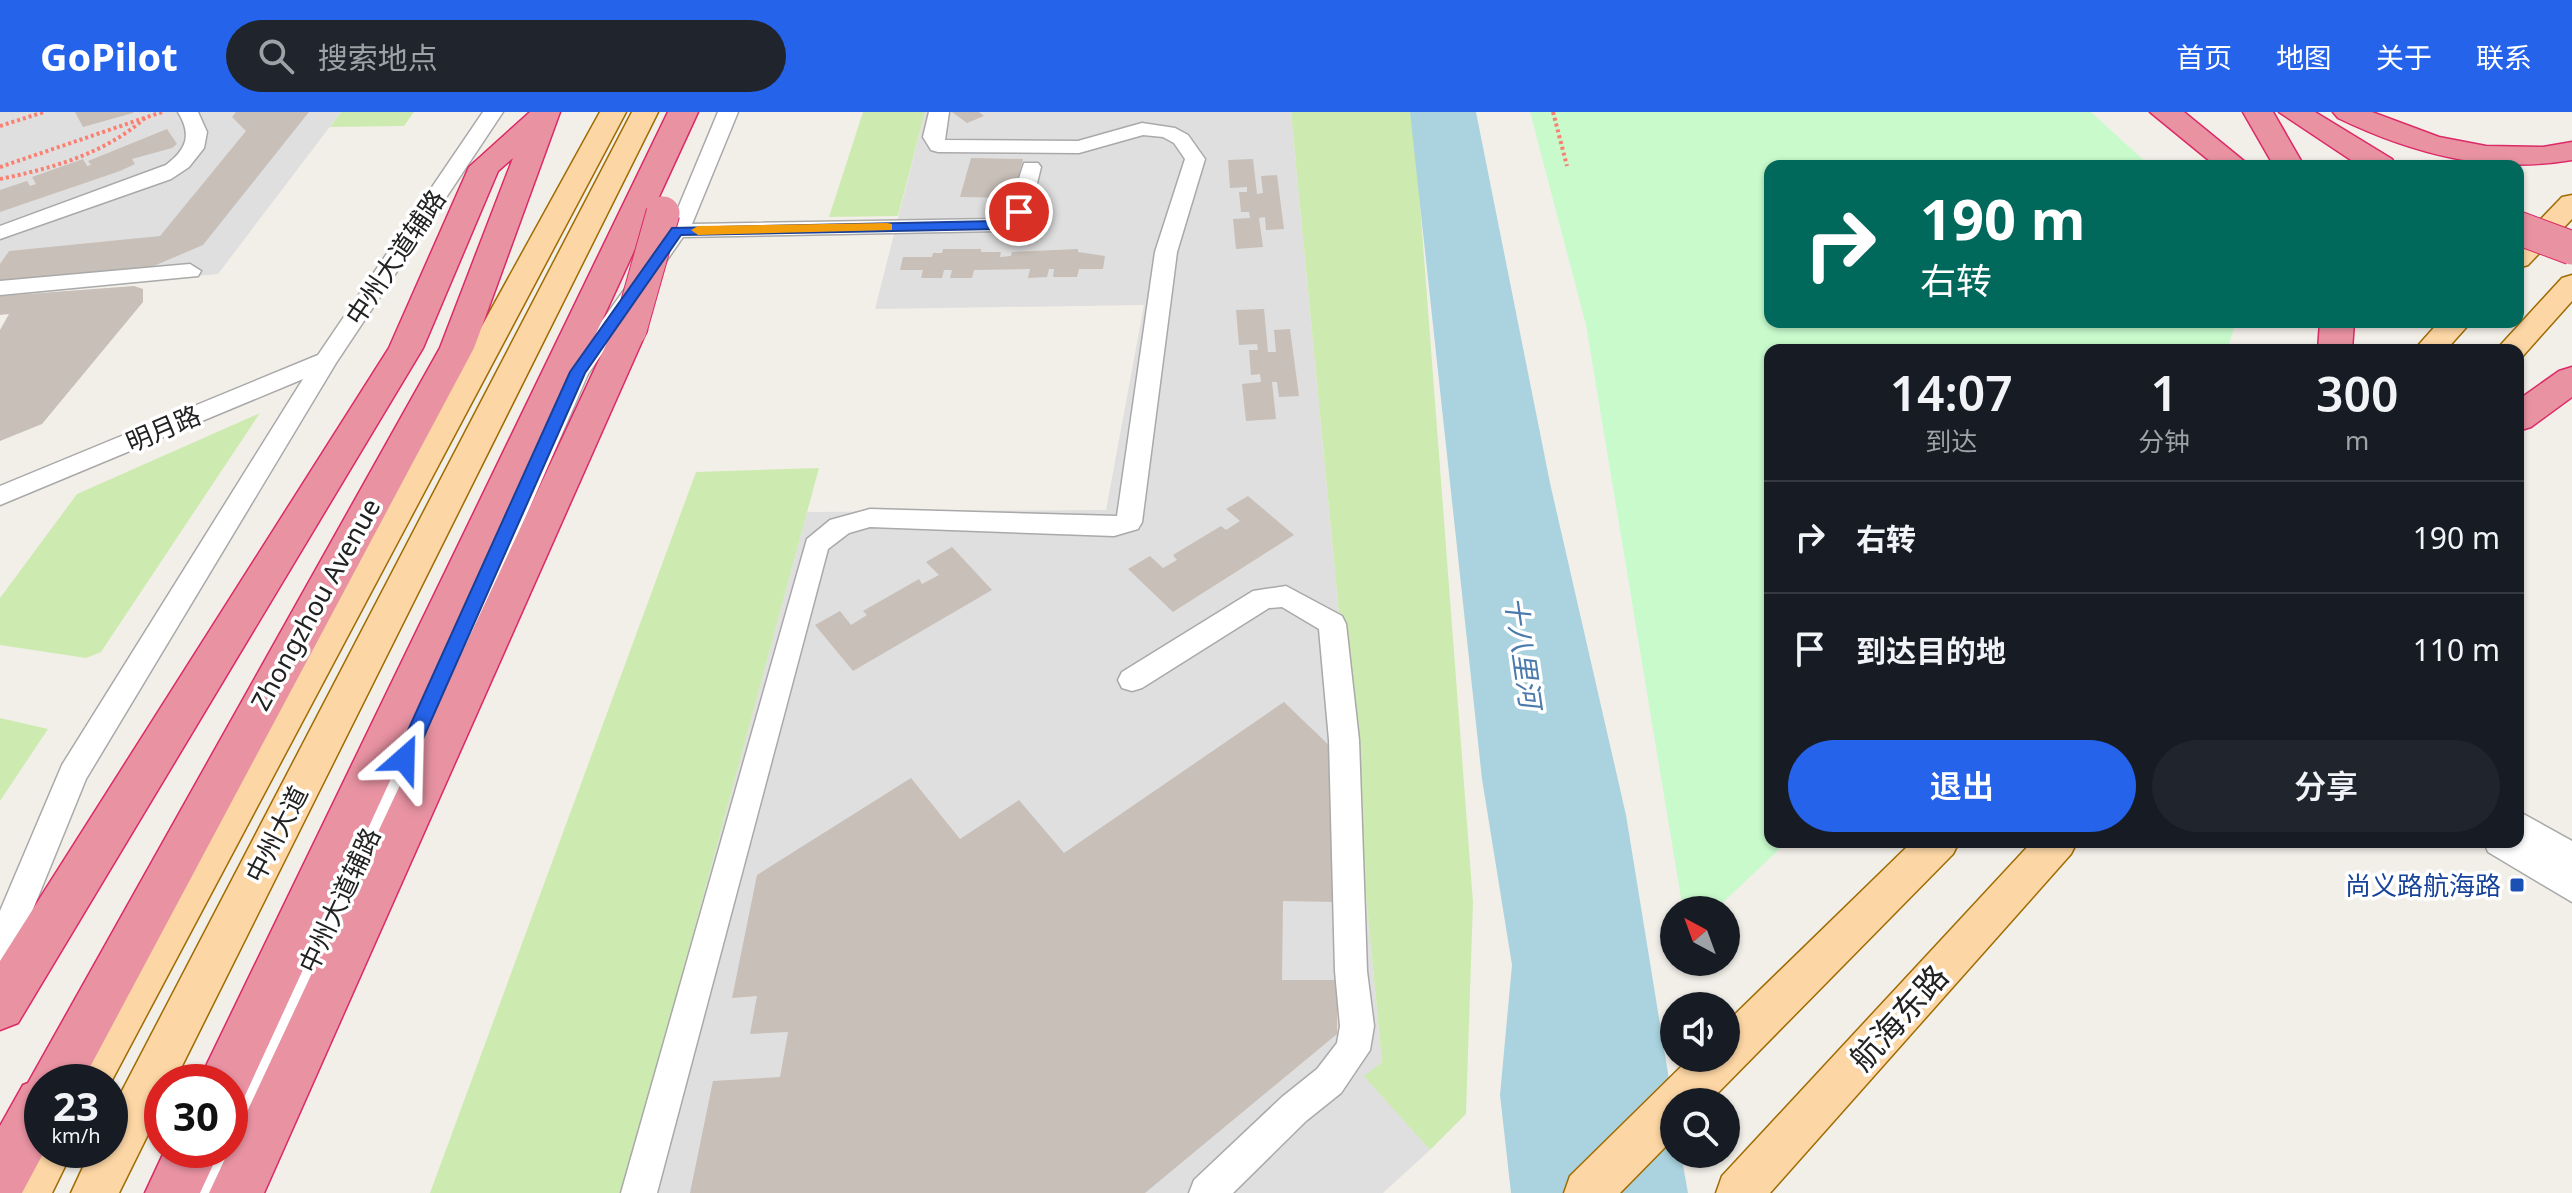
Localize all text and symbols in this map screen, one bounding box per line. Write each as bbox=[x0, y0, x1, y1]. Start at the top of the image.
search box bbox=[226, 20, 786, 92]
text: GoPilot bbox=[40, 30, 178, 82]
icon: search bbox=[254, 34, 298, 78]
text: 搜索地点 bbox=[318, 37, 438, 78]
text: 首页 bbox=[2176, 38, 2232, 76]
text: 地图 bbox=[2276, 38, 2332, 76]
text: 关于 bbox=[2376, 38, 2432, 76]
text: 联系 bbox=[2476, 38, 2532, 76]
pin bbox=[985, 178, 1053, 246]
text: 190 m bbox=[1920, 180, 2085, 256]
street label: 中州大道辅路 bbox=[336, 182, 454, 332]
icon: arrive bbox=[997, 190, 1041, 234]
icon: right bbox=[1788, 192, 1892, 296]
text: 右转 bbox=[1920, 256, 1992, 305]
text: 14:07 bbox=[1890, 360, 2013, 425]
text: 1 bbox=[2151, 360, 2178, 425]
text: 300 bbox=[2316, 361, 2398, 426]
street label: 明月路 bbox=[120, 396, 206, 460]
text: m bbox=[2345, 422, 2369, 458]
text: 到达 bbox=[1925, 423, 1977, 459]
text: 分钟 bbox=[2138, 423, 2190, 459]
street label: Zhongzhou Avenue bbox=[242, 492, 388, 716]
icon: right bbox=[1788, 515, 1832, 559]
text: 190 m bbox=[2413, 517, 2500, 558]
text: 右转 bbox=[1856, 518, 1916, 559]
water label: 十八里河 bbox=[1497, 594, 1551, 715]
icon: arrive bbox=[1788, 627, 1832, 671]
text: 110 m bbox=[2413, 629, 2500, 670]
text: 到达目的地 bbox=[1856, 630, 2006, 671]
position arrow bbox=[362, 717, 446, 801]
button: 退出 bbox=[1788, 740, 2136, 832]
button: 分享 bbox=[2152, 740, 2500, 832]
street label: 中州大道 bbox=[236, 779, 316, 889]
street label: 中州大道辅路 bbox=[290, 822, 388, 978]
place label: 尚义路航海路 bbox=[2345, 867, 2501, 903]
marker: 尚义路航海路 bbox=[2508, 876, 2526, 894]
north arrow bbox=[1660, 896, 1740, 976]
map controls bbox=[1660, 896, 1740, 1168]
street label: 航海东路 bbox=[1839, 955, 1957, 1079]
button: sound bbox=[1660, 992, 1740, 1072]
speed limit sign: 30 bbox=[144, 1064, 248, 1168]
text: 23 bbox=[53, 1078, 99, 1133]
button: search bbox=[1660, 1088, 1740, 1168]
text: km/h bbox=[51, 1122, 101, 1149]

